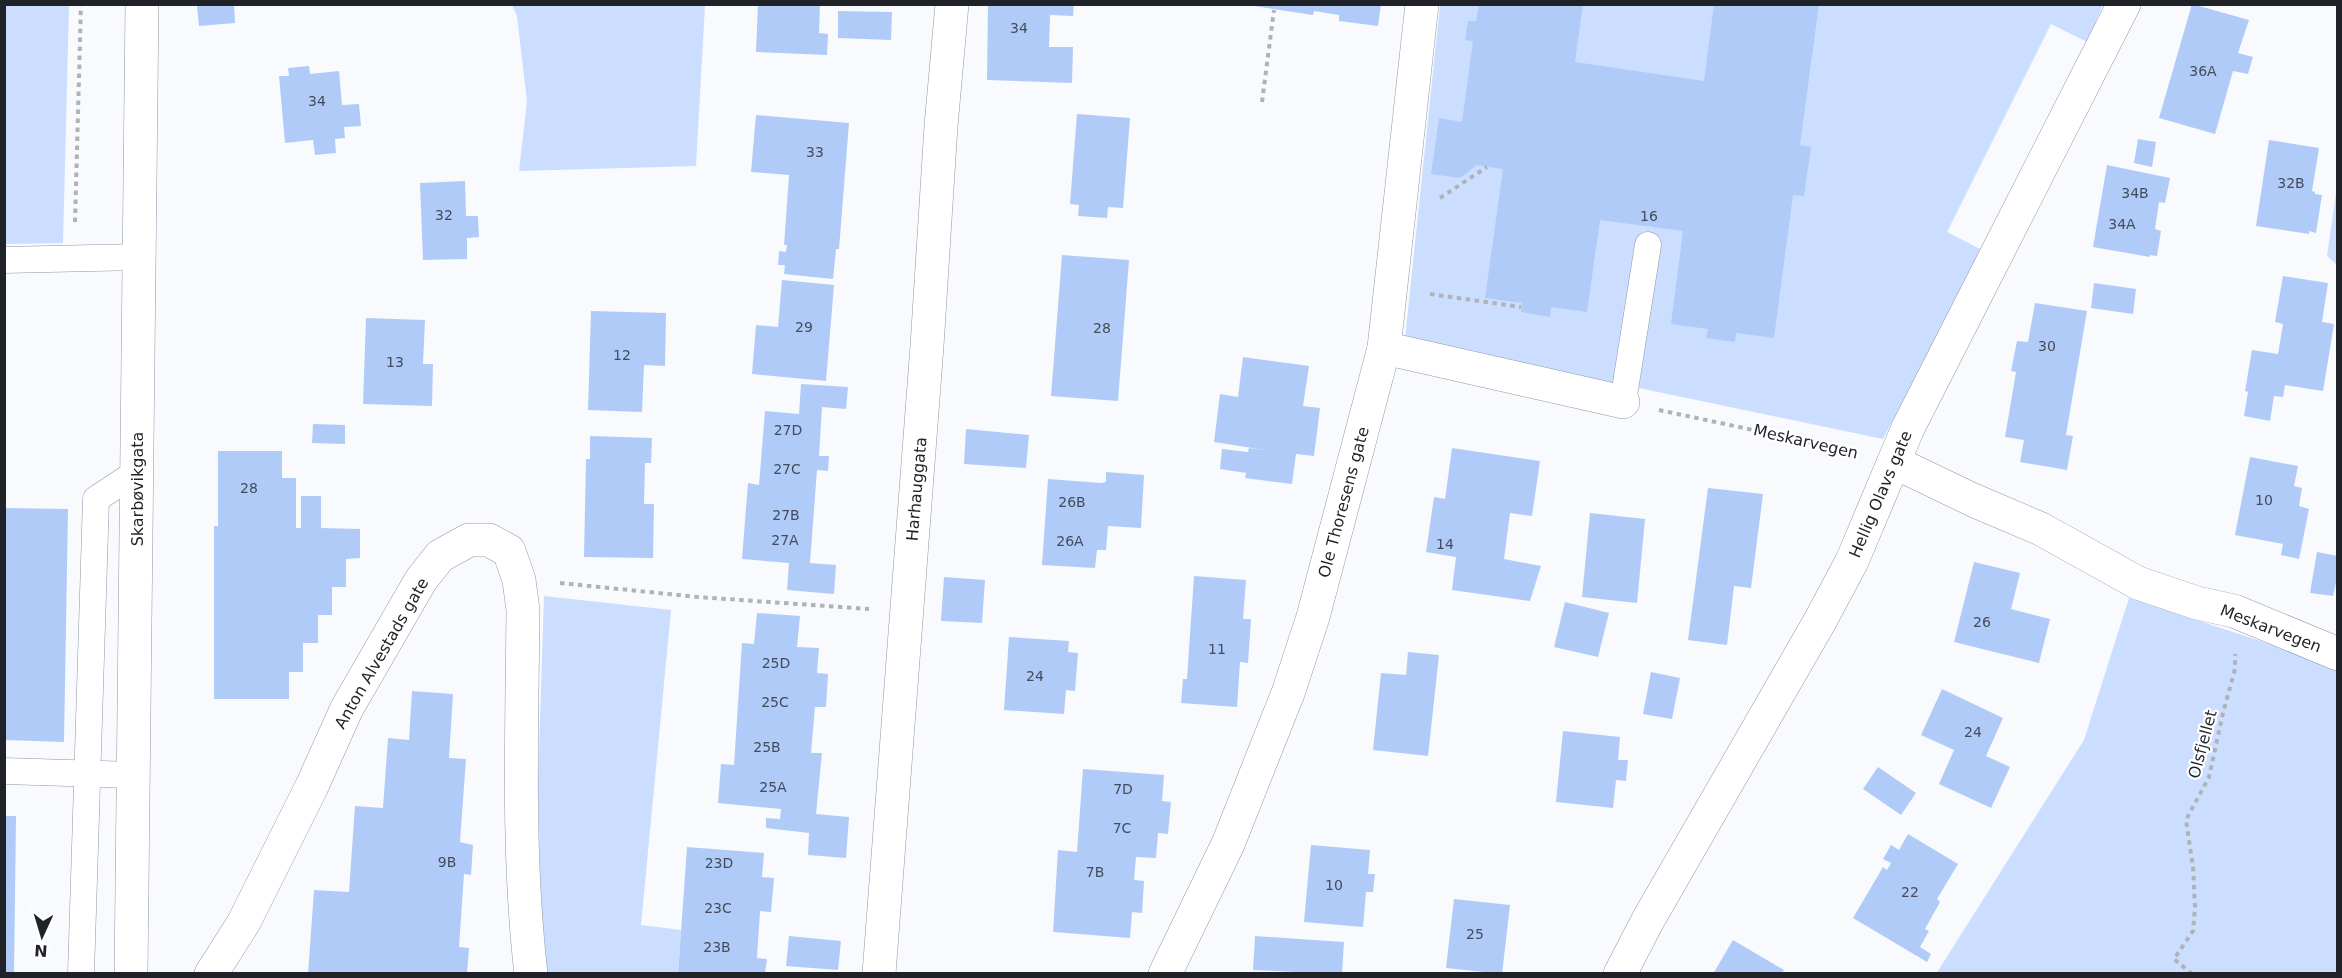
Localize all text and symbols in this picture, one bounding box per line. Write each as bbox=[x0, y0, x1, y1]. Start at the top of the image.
house number: 34 bbox=[1010, 20, 1028, 36]
house number: 36A bbox=[2189, 63, 2217, 79]
house number: 34 bbox=[308, 93, 326, 109]
house number: 33 bbox=[806, 144, 824, 160]
house number: 32B bbox=[2277, 175, 2305, 191]
house number: 34B bbox=[2121, 185, 2149, 201]
house number: 32 bbox=[435, 207, 453, 223]
house number: 16 bbox=[1640, 208, 1658, 224]
house number: 34A bbox=[2108, 216, 2136, 232]
house number: 29 bbox=[795, 319, 813, 335]
house number: 28 bbox=[1093, 320, 1111, 336]
house number: 30 bbox=[2038, 338, 2056, 354]
house number: 12 bbox=[613, 347, 631, 363]
house number: 13 bbox=[386, 354, 404, 370]
street label: Meskarvegen bbox=[1752, 420, 1860, 463]
house number: 27D bbox=[774, 422, 802, 438]
street label: Ole Thoresens gate bbox=[1314, 425, 1373, 580]
street label: Hellig Olavs gate bbox=[1845, 428, 1916, 561]
street label: Skarbøvikgata bbox=[128, 432, 147, 546]
street label: Harhauggata bbox=[902, 436, 931, 542]
house number: 27C bbox=[773, 461, 801, 477]
house number: 28 bbox=[240, 480, 258, 496]
house number: 10 bbox=[2255, 492, 2273, 508]
house number: 26B bbox=[1058, 494, 1086, 510]
house number: 27B bbox=[772, 507, 800, 523]
house number: 27A bbox=[771, 532, 799, 548]
house number: 26A bbox=[1056, 533, 1084, 549]
house number: 14 bbox=[1436, 536, 1454, 552]
street label: Anton Alvestads gate bbox=[330, 574, 432, 732]
street label: Meskarvegen bbox=[2218, 600, 2324, 656]
house number: 26 bbox=[1973, 614, 1991, 630]
house number: 11 bbox=[1208, 641, 1226, 657]
house number: 25D bbox=[762, 655, 790, 671]
house number: 24 bbox=[1026, 668, 1044, 684]
house number: 25C bbox=[761, 694, 789, 710]
street label: Olsfjellet bbox=[2184, 708, 2221, 781]
house number: 24 bbox=[1964, 724, 1982, 740]
house number: 25B bbox=[753, 739, 781, 755]
house number: 25A bbox=[759, 779, 787, 795]
house number: 7D bbox=[1113, 781, 1133, 797]
house number: 7C bbox=[1113, 820, 1132, 836]
house number: 9B bbox=[438, 854, 456, 870]
house number: 23D bbox=[705, 855, 733, 871]
house number: 7B bbox=[1086, 864, 1104, 880]
house number: 10 bbox=[1325, 877, 1343, 893]
house number: 22 bbox=[1901, 884, 1919, 900]
house number: 23C bbox=[704, 900, 732, 916]
north arrow bbox=[12, 906, 72, 966]
house number: 25 bbox=[1466, 926, 1484, 942]
house number: 23B bbox=[703, 939, 731, 955]
text: N bbox=[34, 941, 48, 960]

